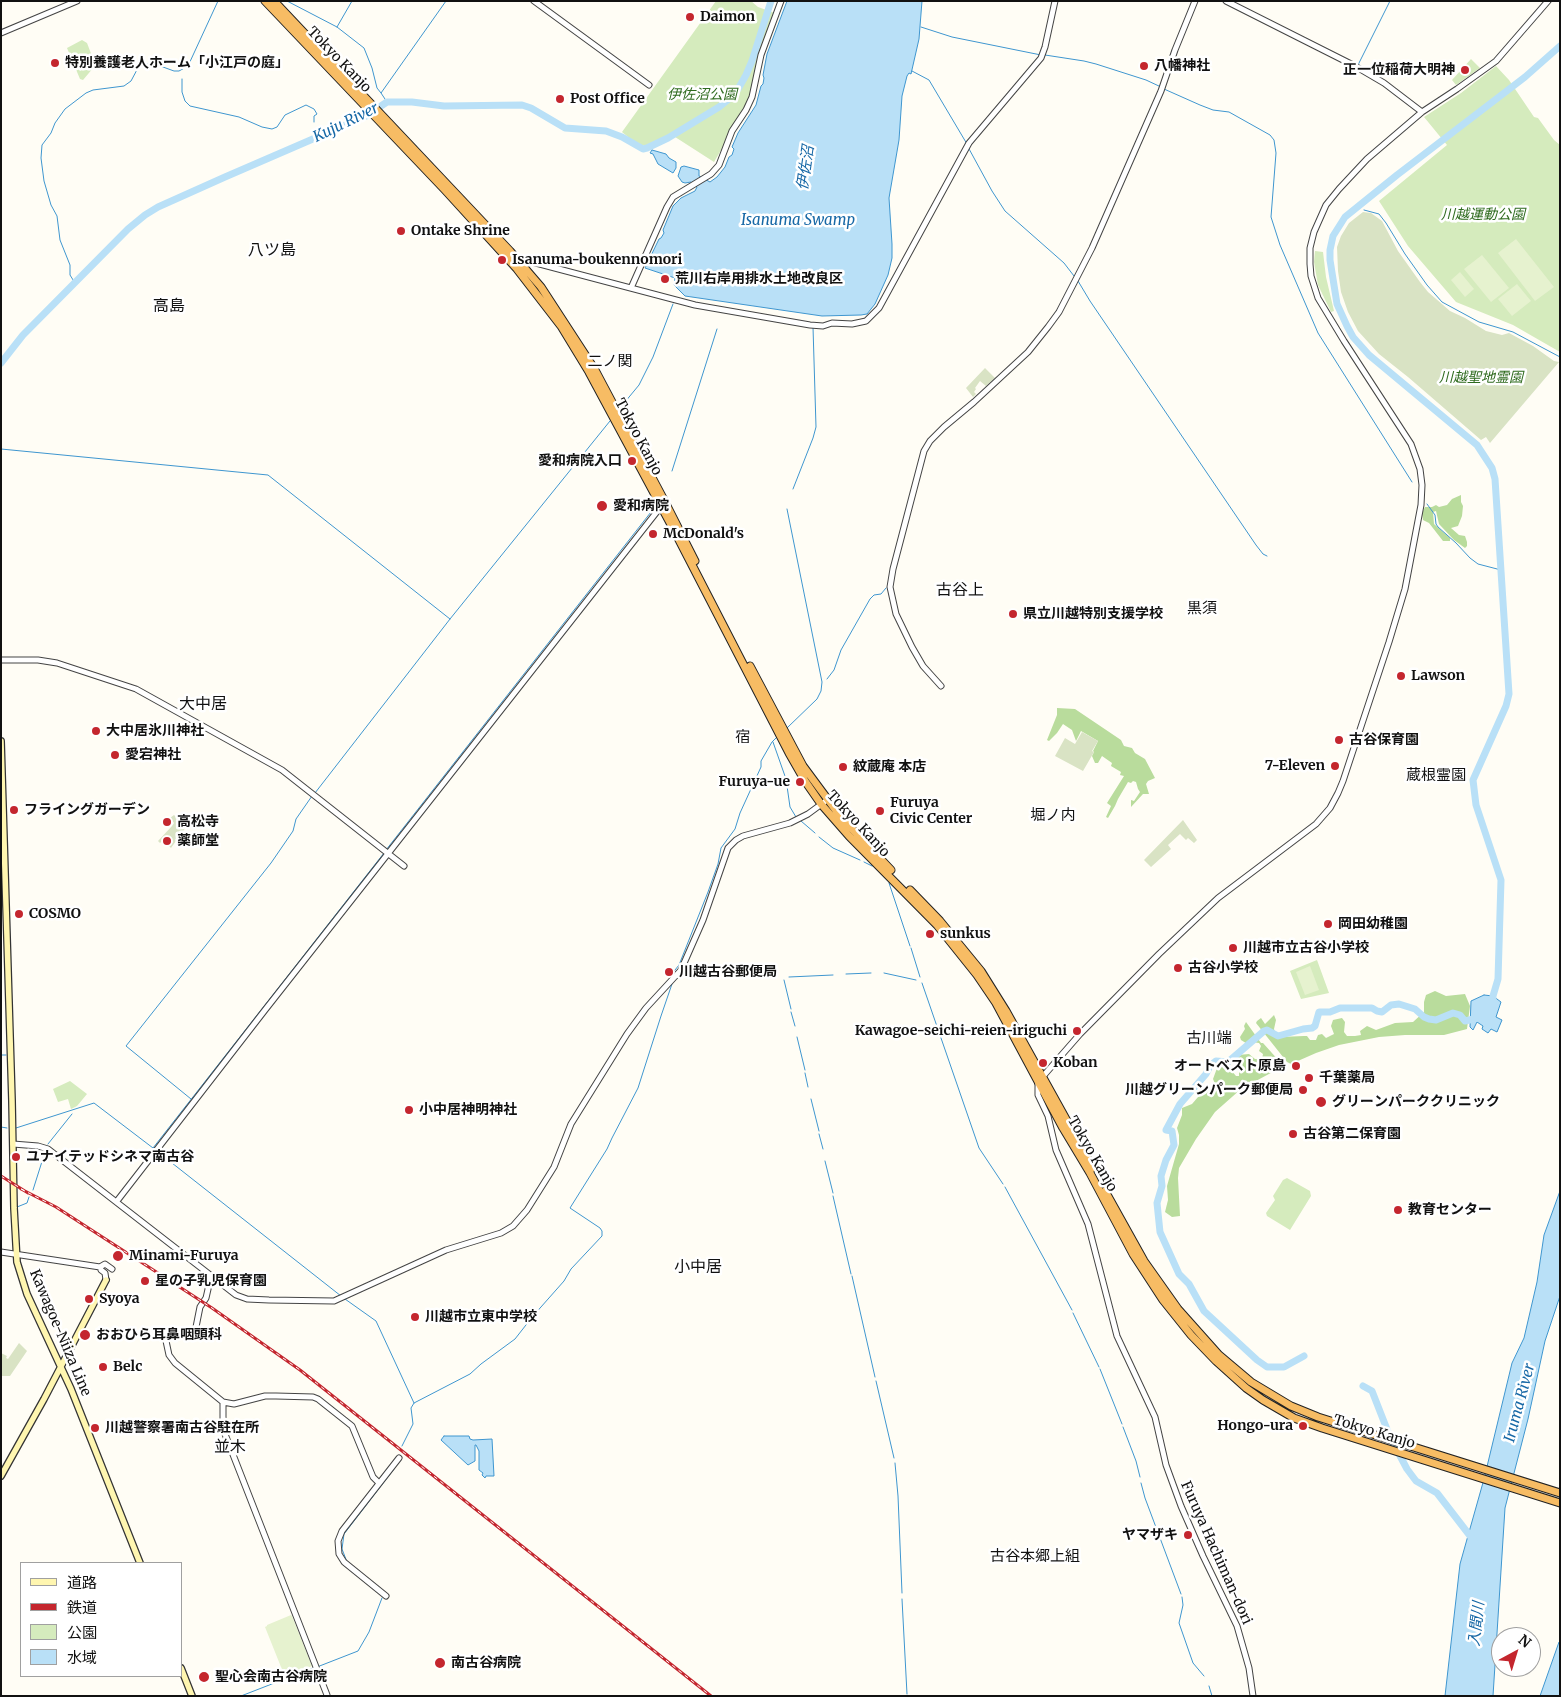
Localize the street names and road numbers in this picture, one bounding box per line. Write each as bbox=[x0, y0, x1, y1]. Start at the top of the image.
street label: Tokyo Kanjo bbox=[304, 24, 374, 96]
street label: Tokyo Kanjo bbox=[611, 396, 665, 478]
street label: Tokyo Kanjo bbox=[823, 787, 893, 861]
street label: Tokyo Kanjo bbox=[1064, 1113, 1120, 1195]
street label: Kawagoe-Niiza Line bbox=[26, 1267, 94, 1399]
street label: Tokyo Kanjo bbox=[1331, 1412, 1417, 1452]
street label: Furuya Hachiman-dori bbox=[1177, 1479, 1255, 1627]

